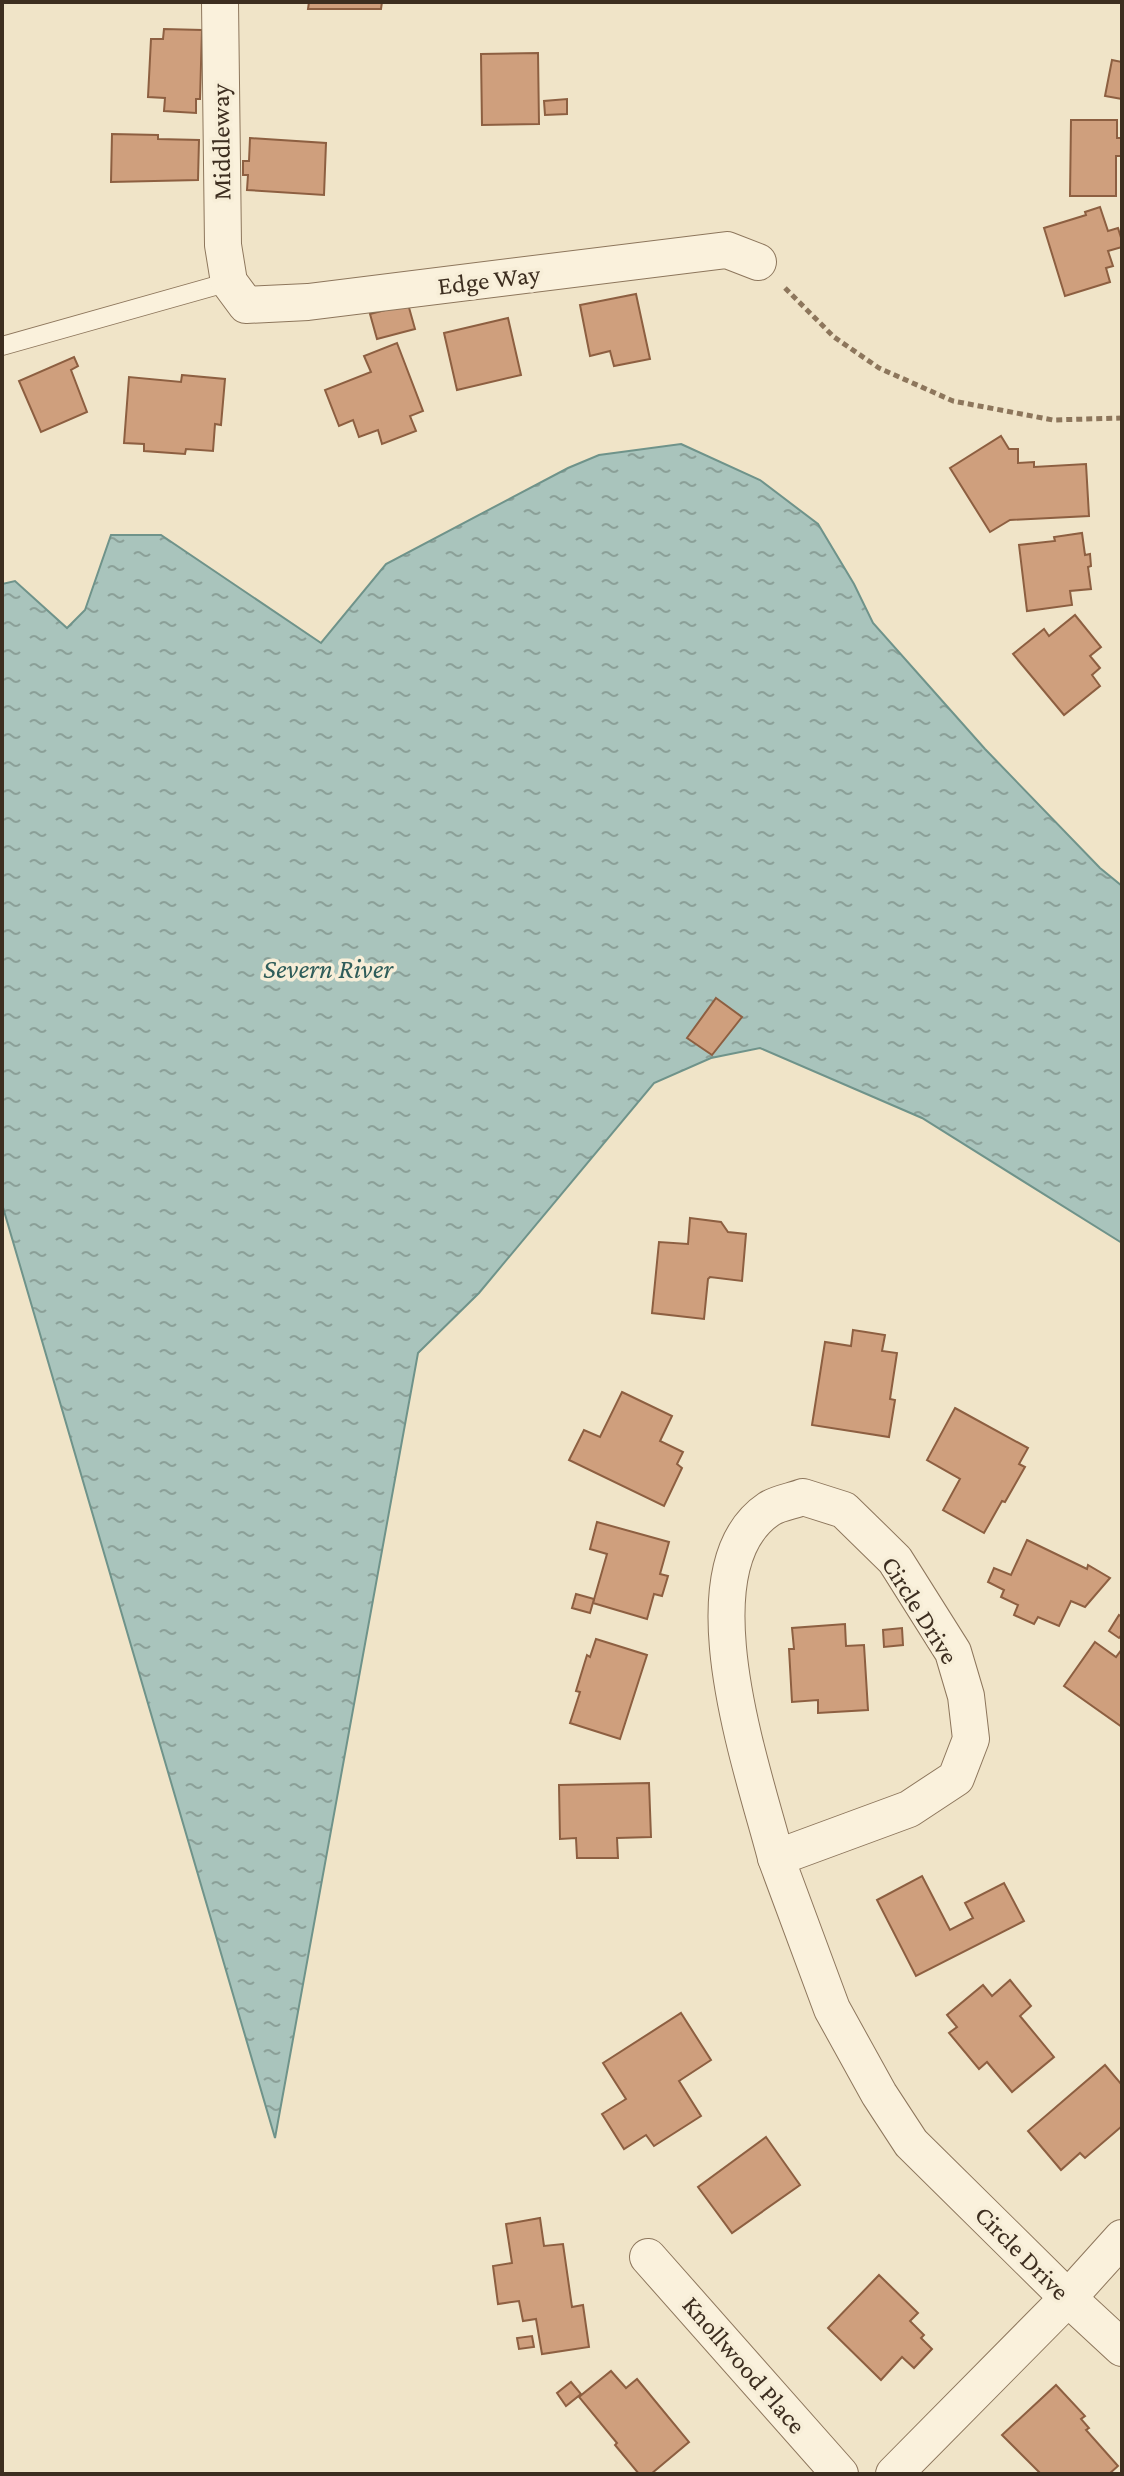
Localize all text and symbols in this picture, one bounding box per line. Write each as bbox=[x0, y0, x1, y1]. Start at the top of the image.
street label: Middleway bbox=[205, 82, 237, 201]
street label: Edge Way bbox=[436, 259, 543, 301]
water label: Severn River bbox=[263, 953, 394, 984]
street label: Circle Drive bbox=[876, 1551, 964, 1669]
street label: Circle Drive bbox=[969, 2200, 1075, 2306]
street label: Knollwood Place bbox=[676, 2290, 812, 2440]

